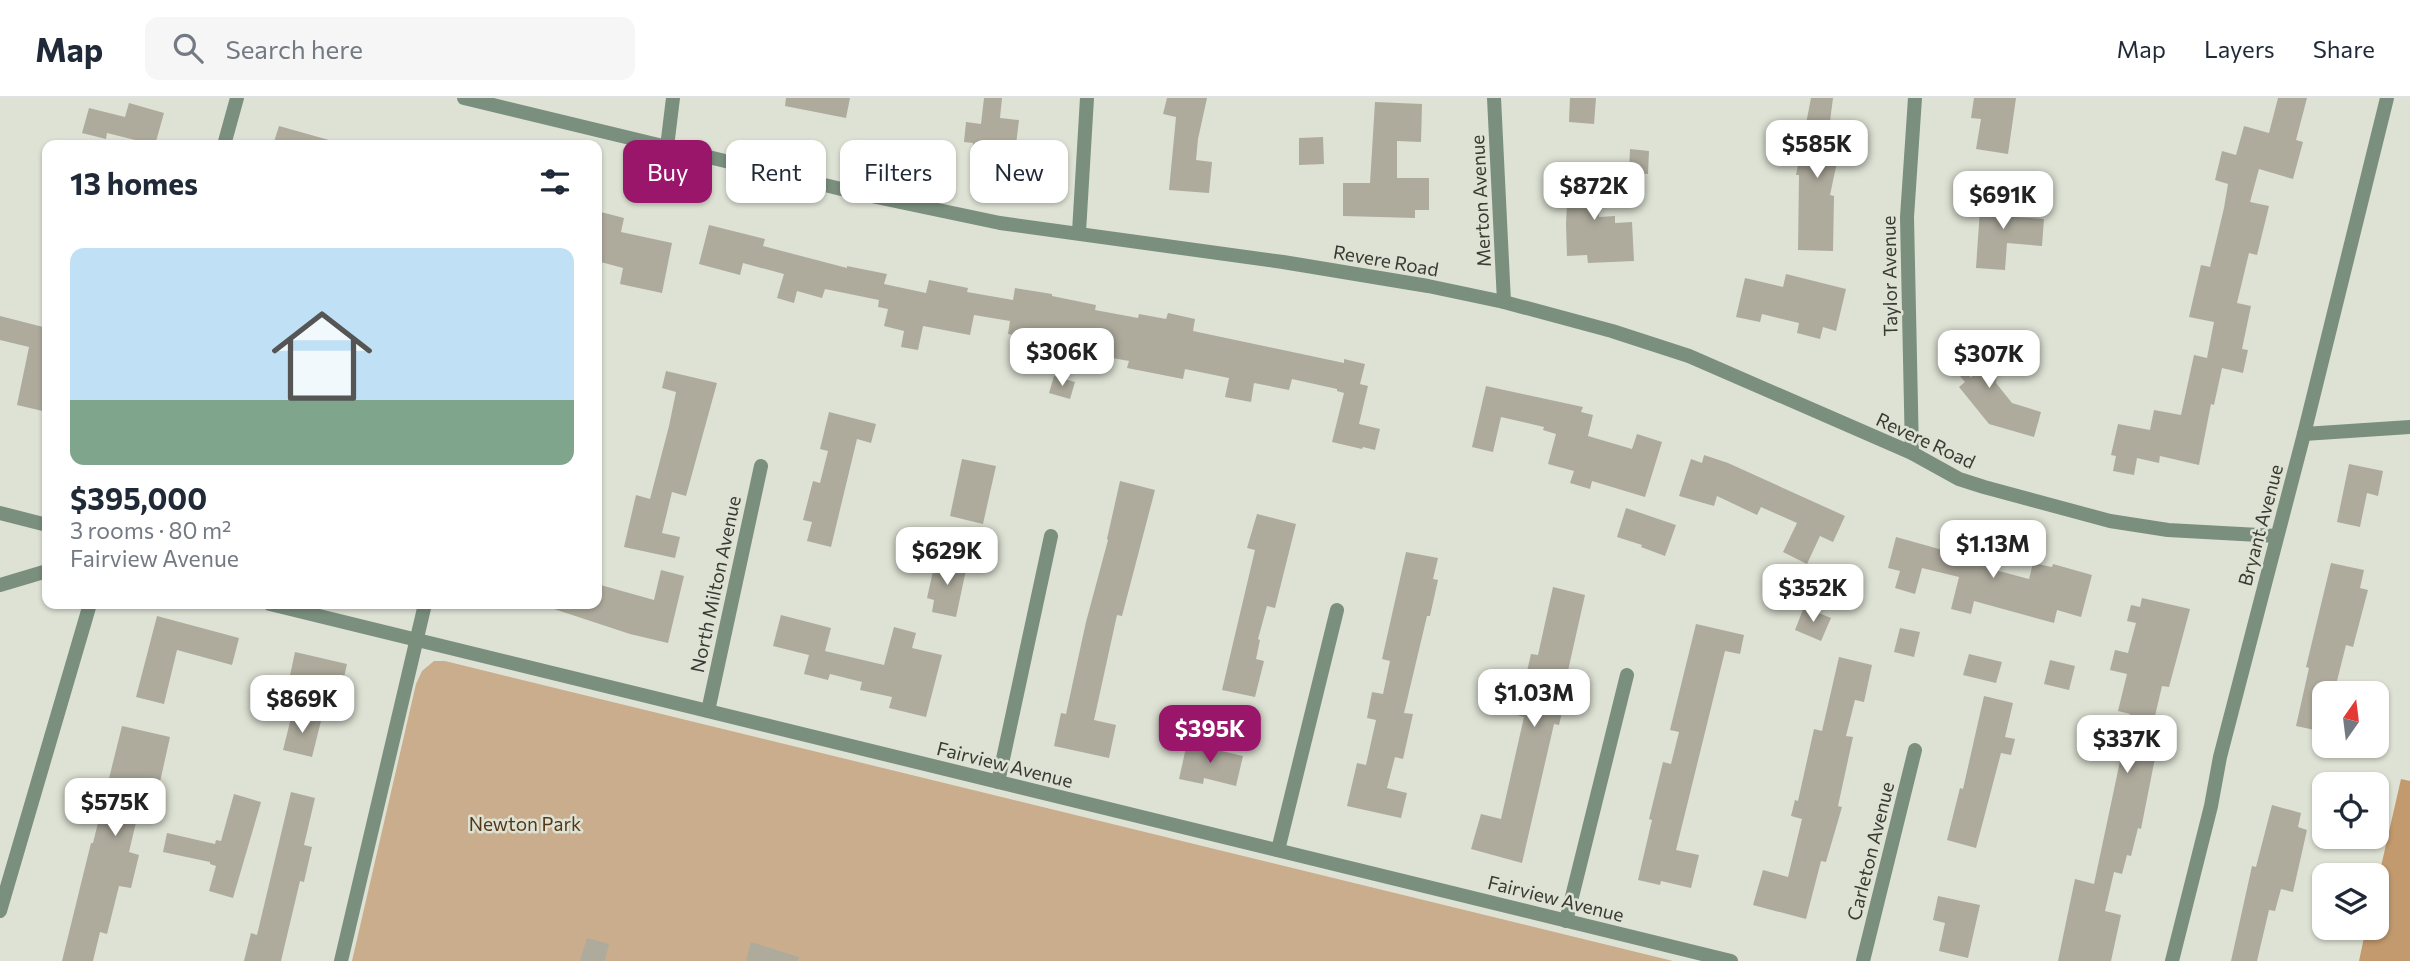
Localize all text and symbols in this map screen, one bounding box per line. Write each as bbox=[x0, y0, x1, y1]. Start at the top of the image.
search box bbox=[145, 17, 635, 80]
text: Map bbox=[35, 28, 103, 69]
icon: search bbox=[169, 29, 207, 67]
text: Search here bbox=[225, 33, 363, 64]
text: Map bbox=[2117, 34, 2166, 63]
text: Layers bbox=[2204, 34, 2275, 63]
text: Share bbox=[2313, 34, 2375, 63]
pin: $585K bbox=[1768, 120, 1866, 180]
text: $585K bbox=[1782, 129, 1852, 157]
street label: Merton Avenue bbox=[1465, 134, 1495, 268]
chip: Buy bbox=[623, 140, 712, 203]
chip: Rent bbox=[726, 140, 826, 203]
chip: Filters bbox=[840, 140, 956, 203]
chip: New bbox=[970, 140, 1068, 203]
pin: $872K bbox=[1545, 162, 1643, 222]
icon: filters bbox=[536, 163, 574, 201]
text: 13 homes bbox=[70, 164, 198, 201]
text: $872K bbox=[1559, 171, 1629, 199]
pin: $691K bbox=[1954, 172, 2052, 231]
text: $691K bbox=[1969, 180, 2037, 208]
street label: Taylor Avenue bbox=[1876, 215, 1902, 337]
street label: Revere Road bbox=[1332, 239, 1440, 281]
icon: home bbox=[259, 293, 385, 419]
pin: $306K bbox=[1013, 328, 1111, 388]
pin: $307K bbox=[1940, 330, 2038, 390]
text: $306K bbox=[1026, 337, 1098, 365]
text: $307K bbox=[1954, 339, 2024, 367]
street label: Revere Road bbox=[1873, 407, 1979, 473]
street label: Bryant Avenue bbox=[2233, 462, 2287, 588]
text: $395,000 bbox=[70, 479, 207, 516]
street label: North Milton Avenue bbox=[685, 493, 745, 675]
text: 3 rooms · 80 m² bbox=[70, 516, 231, 544]
pin: $1.13M bbox=[1936, 520, 2050, 580]
pin: $629K bbox=[898, 528, 996, 587]
text: $1.13M bbox=[1956, 529, 2030, 557]
text: $629K bbox=[912, 536, 982, 564]
text: Fairview Avenue bbox=[70, 544, 239, 572]
pin: $352K bbox=[1764, 564, 1862, 624]
text: $352K bbox=[1778, 573, 1848, 601]
pin: $1.03M bbox=[1477, 670, 1591, 729]
pin: $869K bbox=[253, 676, 351, 735]
text: $1.03M bbox=[1494, 678, 1574, 706]
north arrow bbox=[2312, 681, 2389, 758]
map controls bbox=[2312, 681, 2389, 940]
text: $869K bbox=[266, 684, 338, 712]
pin: $395K bbox=[1161, 706, 1259, 765]
text: $395K bbox=[1175, 714, 1245, 742]
pin: $337K bbox=[2078, 716, 2176, 775]
text: $337K bbox=[2093, 724, 2161, 752]
street label: Fairview Avenue bbox=[935, 736, 1075, 792]
button: locate bbox=[2312, 772, 2389, 849]
pin: $575K bbox=[66, 778, 164, 838]
street label: Carleton Avenue bbox=[1842, 779, 1898, 923]
text: $575K bbox=[81, 787, 149, 815]
park label: Newton Park bbox=[469, 812, 581, 835]
button: layers bbox=[2312, 863, 2389, 940]
street label: Fairview Avenue bbox=[1486, 870, 1626, 926]

